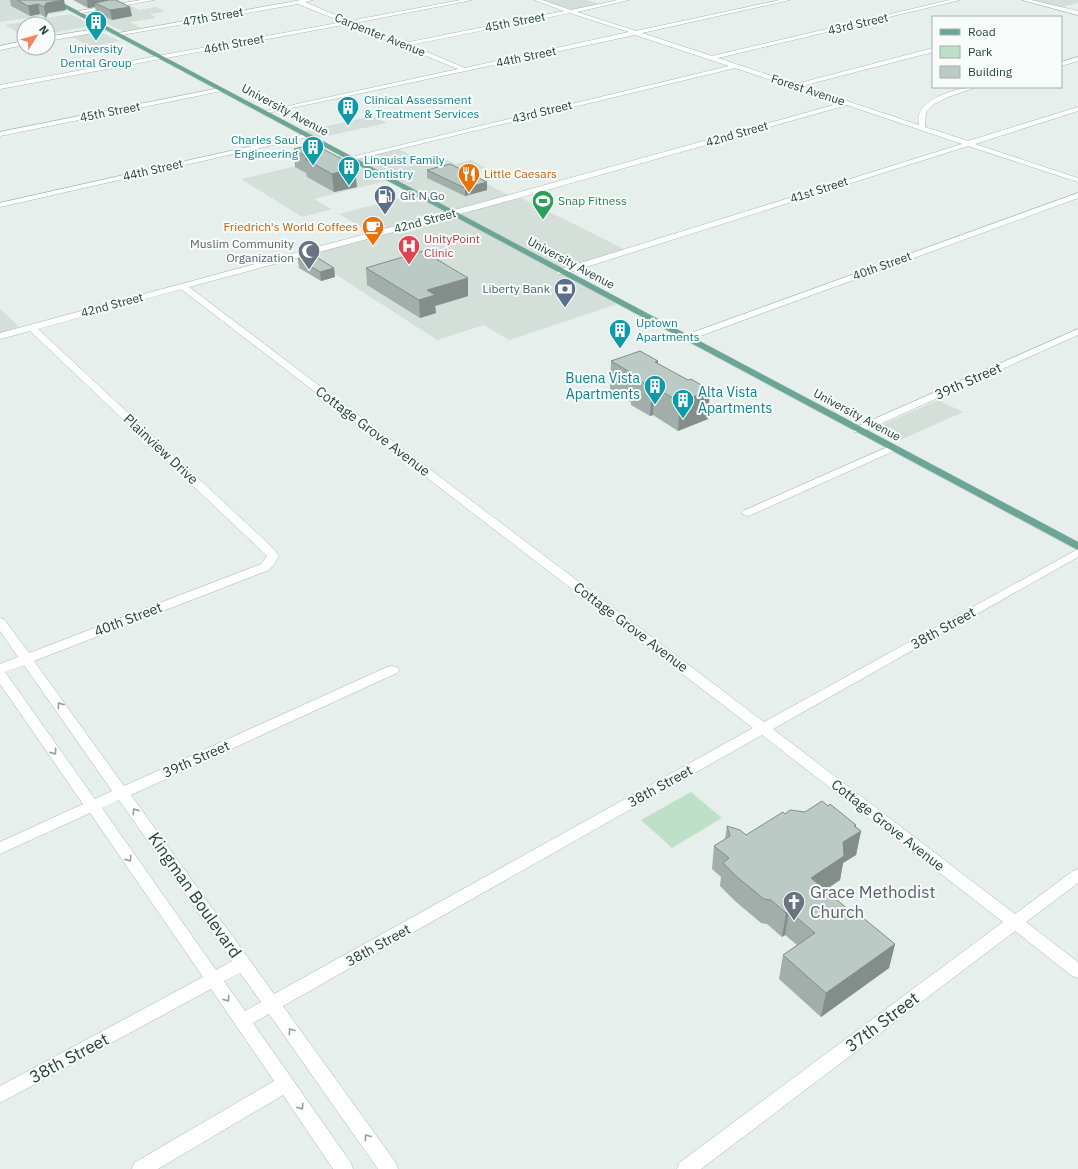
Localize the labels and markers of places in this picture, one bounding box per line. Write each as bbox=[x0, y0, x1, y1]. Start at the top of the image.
building icon: University Dental Group bbox=[83, 9, 109, 42]
place label: University Dental Group bbox=[60, 41, 132, 70]
place label: Clinical Assessment & Treatment Services bbox=[364, 92, 480, 121]
building icon: Clinical Assessment & Treatment Services bbox=[335, 94, 361, 127]
place label: Charles Saul Engineering bbox=[231, 132, 299, 161]
building icon: Charles Saul Engineering bbox=[300, 134, 326, 167]
place label: Linquist Family Dentistry bbox=[364, 152, 445, 181]
building icon: Linquist Family Dentistry bbox=[336, 154, 362, 187]
restaurant icon: Little Caesars bbox=[456, 161, 482, 194]
place label: Little Caesars bbox=[484, 166, 557, 181]
fuel station icon: Git N Go bbox=[372, 183, 398, 216]
place label: Git N Go bbox=[400, 188, 445, 203]
sports icon: Snap Fitness bbox=[530, 188, 556, 221]
place label: Snap Fitness bbox=[558, 193, 627, 208]
cafe icon: Friedrich's World Coffees bbox=[360, 214, 386, 247]
place label: Friedrich's World Coffees bbox=[223, 219, 358, 234]
place label: UnityPoint Clinic bbox=[424, 231, 480, 260]
hospital icon: UnityPoint Clinic bbox=[396, 233, 422, 266]
place label: Muslim Community Organization bbox=[190, 236, 294, 265]
mosque icon: Muslim Community Organization bbox=[296, 238, 322, 271]
bank icon: Liberty Bank bbox=[552, 276, 578, 309]
place label: Liberty Bank bbox=[483, 281, 551, 296]
place label: Uptown Apartments bbox=[636, 315, 700, 344]
building icon: Uptown Apartments bbox=[607, 317, 633, 350]
place label: Buena Vista Apartments bbox=[565, 369, 641, 403]
building icon: Buena Vista Apartments bbox=[642, 373, 668, 406]
place label: Alta Vista Apartments bbox=[698, 383, 772, 417]
building icon: Alta Vista Apartments bbox=[670, 387, 696, 420]
place label: Grace Methodist Church bbox=[810, 881, 935, 923]
church icon: Grace Methodist Church bbox=[781, 889, 807, 922]

